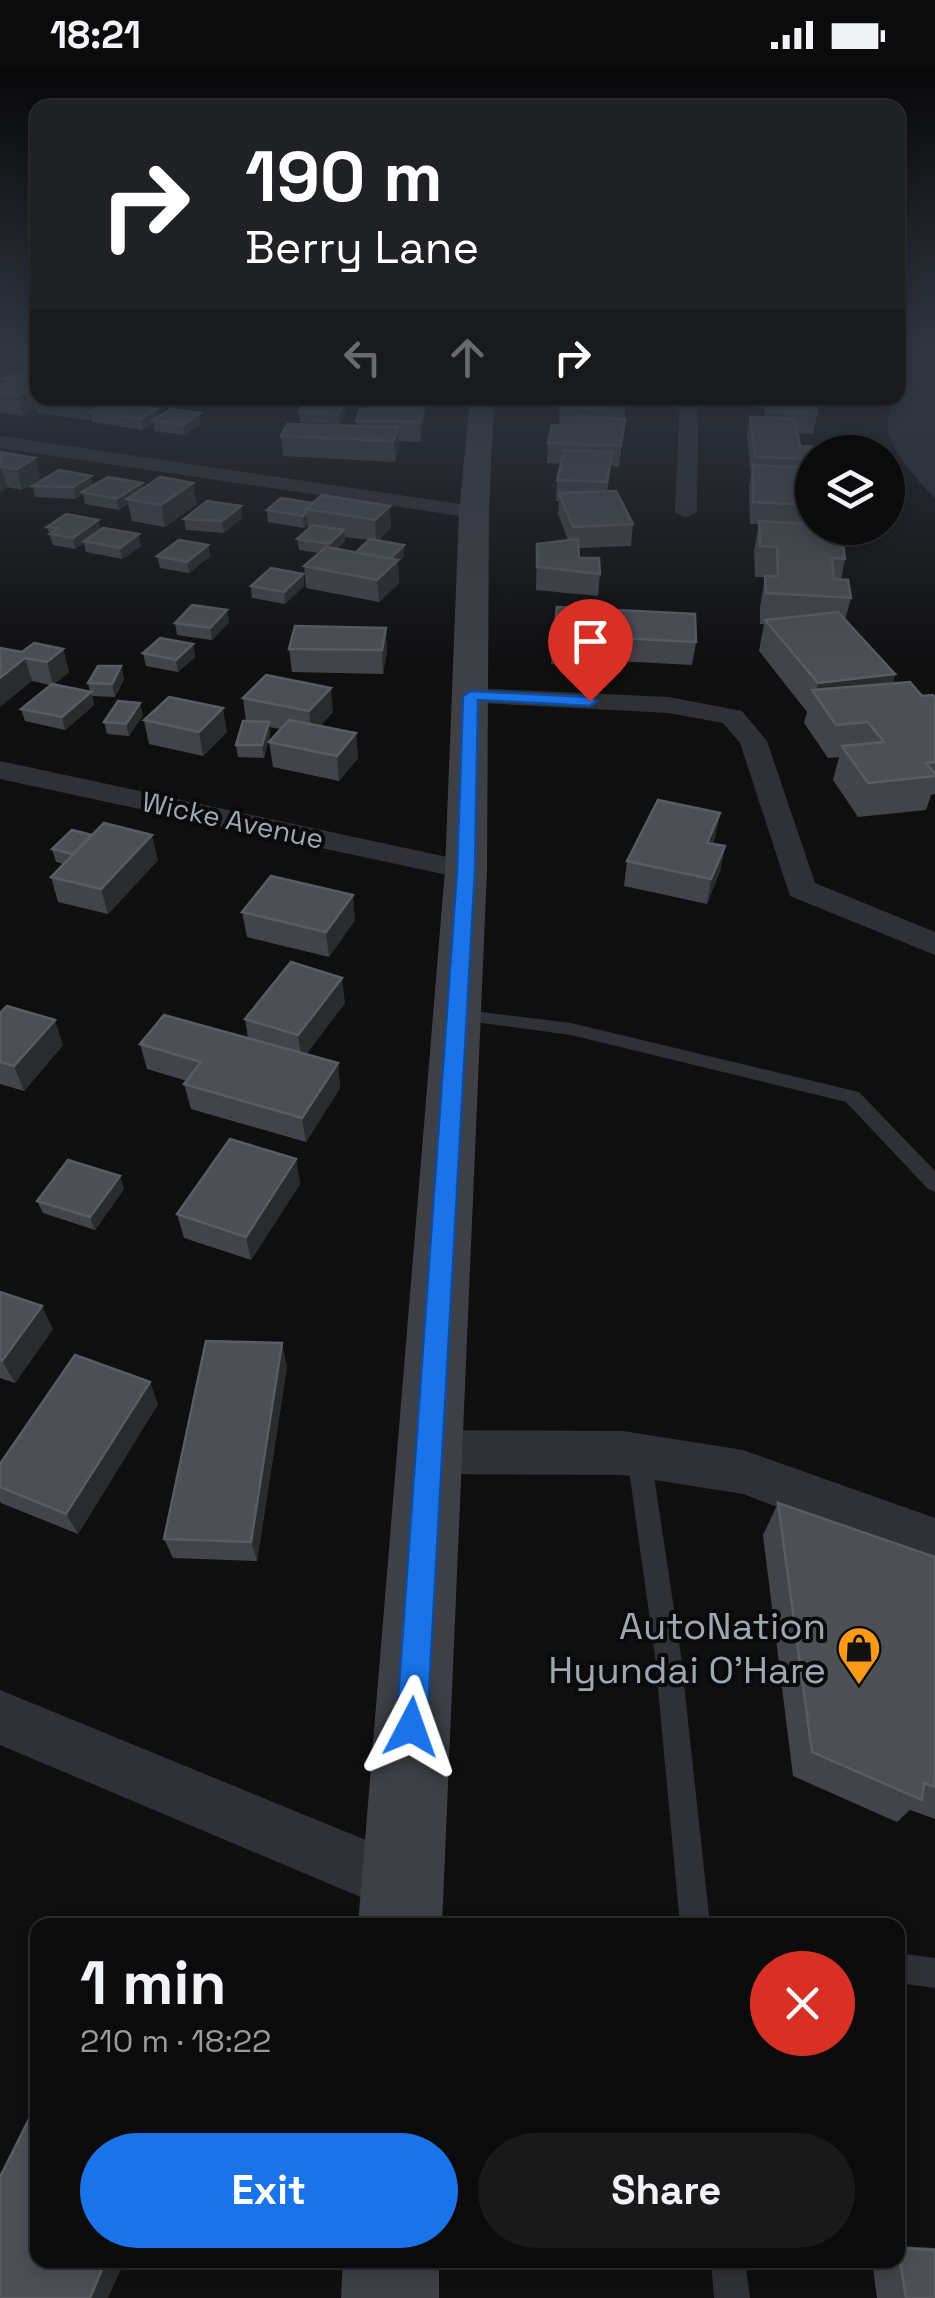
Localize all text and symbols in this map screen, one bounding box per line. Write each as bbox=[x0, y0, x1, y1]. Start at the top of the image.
text: 18:21 bbox=[50, 11, 141, 59]
text: 190 m bbox=[245, 132, 443, 221]
icon: right bbox=[80, 140, 210, 270]
text: Berry Lane bbox=[245, 219, 479, 276]
icon: left bbox=[335, 330, 390, 385]
icon: ahead bbox=[440, 330, 495, 385]
icon: right bbox=[545, 330, 600, 385]
map controls bbox=[795, 435, 905, 545]
button: layers bbox=[795, 435, 905, 545]
pin bbox=[548, 599, 633, 702]
icon: arrive bbox=[563, 614, 618, 669]
street label: Wicke Avenue bbox=[139, 783, 327, 857]
place label: AutoNation Hyundai O'Hare bbox=[548, 1602, 826, 1694]
shop icon: AutoNation Hyundai O'Hare bbox=[836, 1625, 882, 1686]
position arrow bbox=[359, 1675, 463, 1779]
text: 1 min bbox=[80, 1945, 227, 2022]
button: close bbox=[750, 1951, 855, 2056]
text: 210 m · 18:22 bbox=[80, 2021, 271, 2061]
button: Exit bbox=[80, 2133, 458, 2248]
button: Share bbox=[478, 2133, 855, 2248]

